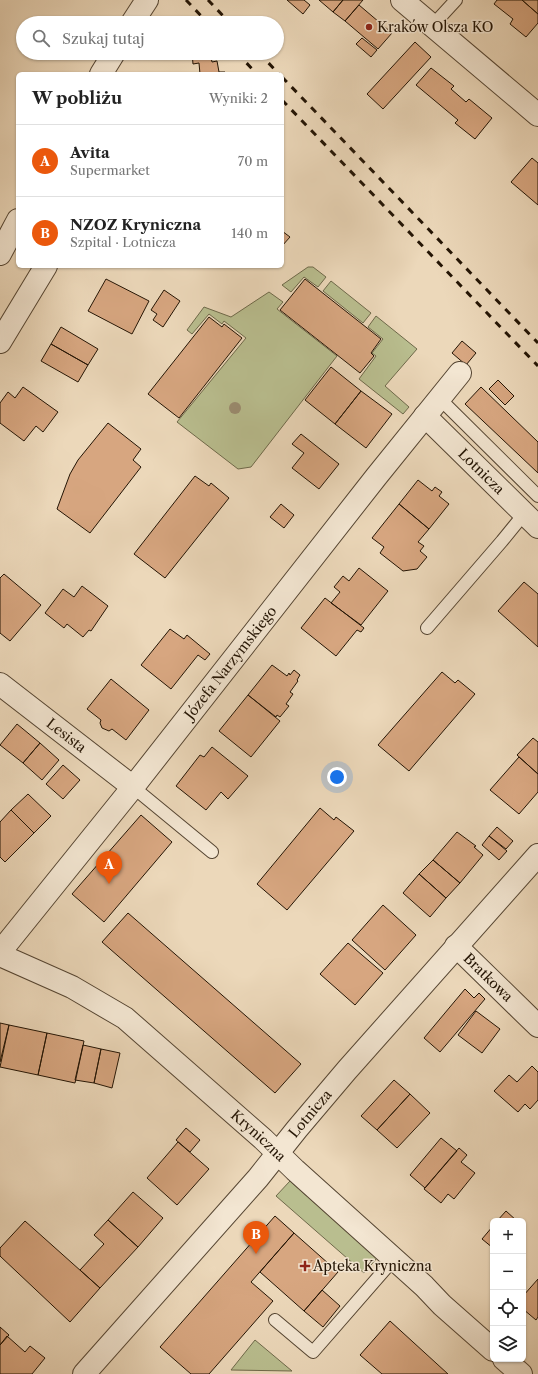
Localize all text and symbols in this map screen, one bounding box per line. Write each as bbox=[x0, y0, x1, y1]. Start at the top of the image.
search box bbox=[16, 16, 284, 60]
place label: Kraków Olsza KO bbox=[377, 18, 493, 36]
marker: Kraków Olsza KO bbox=[364, 22, 374, 32]
icon: search bbox=[30, 27, 52, 49]
text: Szukaj tutaj bbox=[62, 29, 144, 48]
text: W pobliżu bbox=[32, 88, 122, 108]
text: Wyniki: 2 bbox=[209, 90, 268, 106]
text: Avita bbox=[70, 143, 110, 162]
text: A bbox=[40, 153, 50, 169]
text: 70 m bbox=[238, 153, 268, 169]
text: Supermarket bbox=[70, 162, 150, 178]
text: NZOZ Kryniczna bbox=[70, 215, 201, 234]
text: B bbox=[40, 225, 50, 241]
text: 140 m bbox=[231, 225, 268, 241]
text: Szpital · Lotnicza bbox=[70, 234, 176, 250]
street label: Lotnicza bbox=[454, 445, 509, 498]
street label: Józefa Narzymskiego bbox=[179, 602, 281, 725]
street label: Lesista bbox=[43, 714, 90, 757]
your location bbox=[327, 767, 347, 787]
pin: A bbox=[96, 851, 122, 884]
street label: Bratkowa bbox=[460, 949, 517, 1006]
street label: Lotnicza bbox=[285, 1085, 336, 1141]
street label: Kryniczna bbox=[227, 1106, 290, 1166]
map controls bbox=[490, 1218, 526, 1362]
button: + bbox=[490, 1218, 526, 1254]
pin: B bbox=[243, 1221, 269, 1254]
button: − bbox=[490, 1254, 526, 1290]
place label: Apteka Kryniczna bbox=[312, 1257, 432, 1275]
marker: Apteka Kryniczna bbox=[300, 1261, 310, 1271]
button: locate bbox=[490, 1290, 526, 1326]
button: layers bbox=[490, 1326, 526, 1362]

